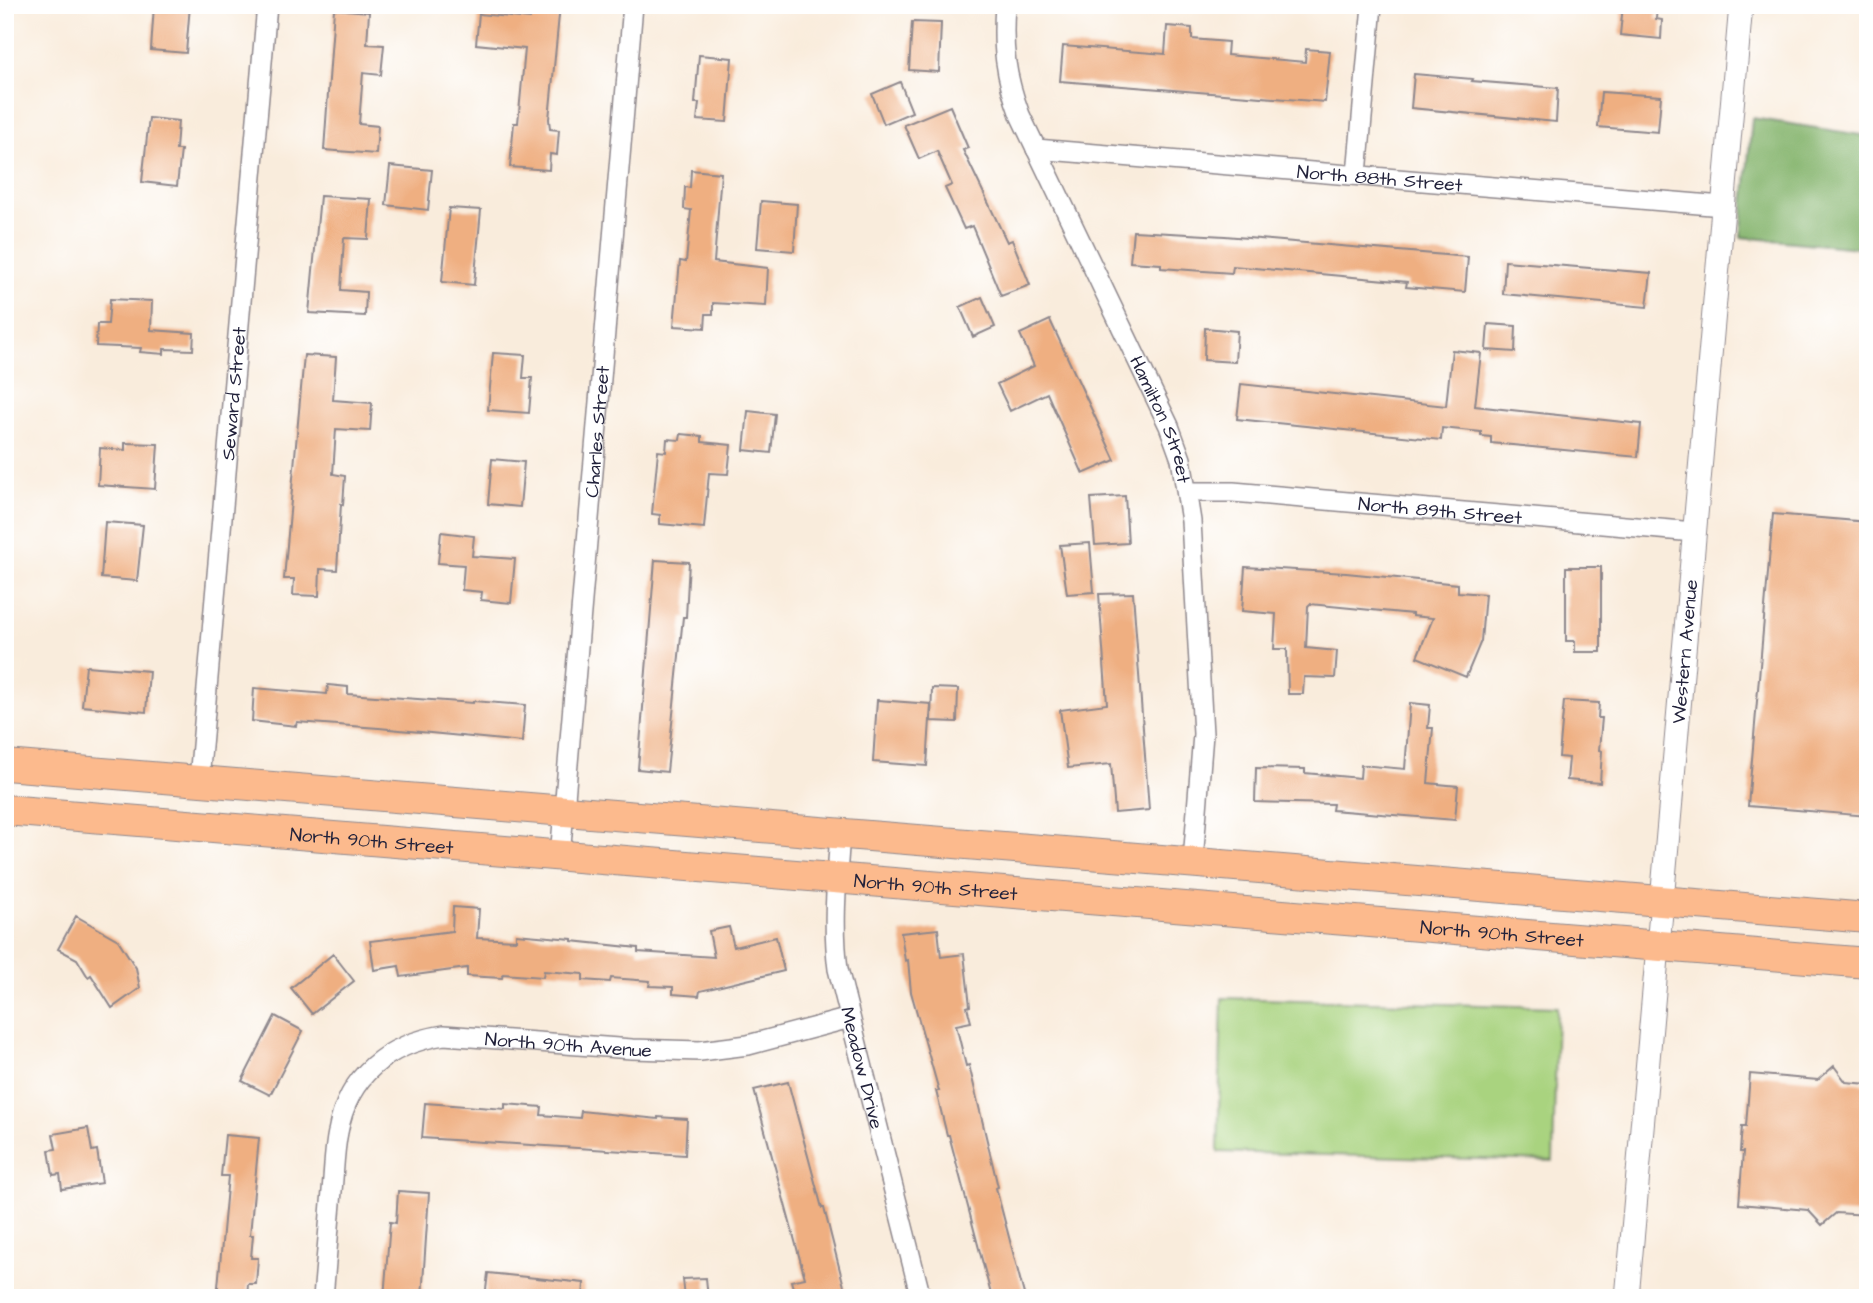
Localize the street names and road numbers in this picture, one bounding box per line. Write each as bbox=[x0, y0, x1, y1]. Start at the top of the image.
street label: North 88th Street bbox=[1296, 159, 1464, 199]
street label: Seward Street bbox=[215, 325, 254, 462]
street label: Hamilton Street bbox=[1122, 351, 1197, 485]
street label: Charles Street bbox=[579, 364, 617, 499]
street label: North 89th Street bbox=[1357, 491, 1523, 532]
street label: Western Avenue bbox=[1666, 578, 1705, 725]
street label: North 90th Street bbox=[289, 821, 455, 862]
street label: North 90th Street bbox=[853, 868, 1019, 908]
street label: North 90th Street bbox=[1419, 914, 1585, 955]
street label: Meadow Drive bbox=[833, 1004, 890, 1132]
street label: North 90th Avenue bbox=[484, 1026, 652, 1065]

